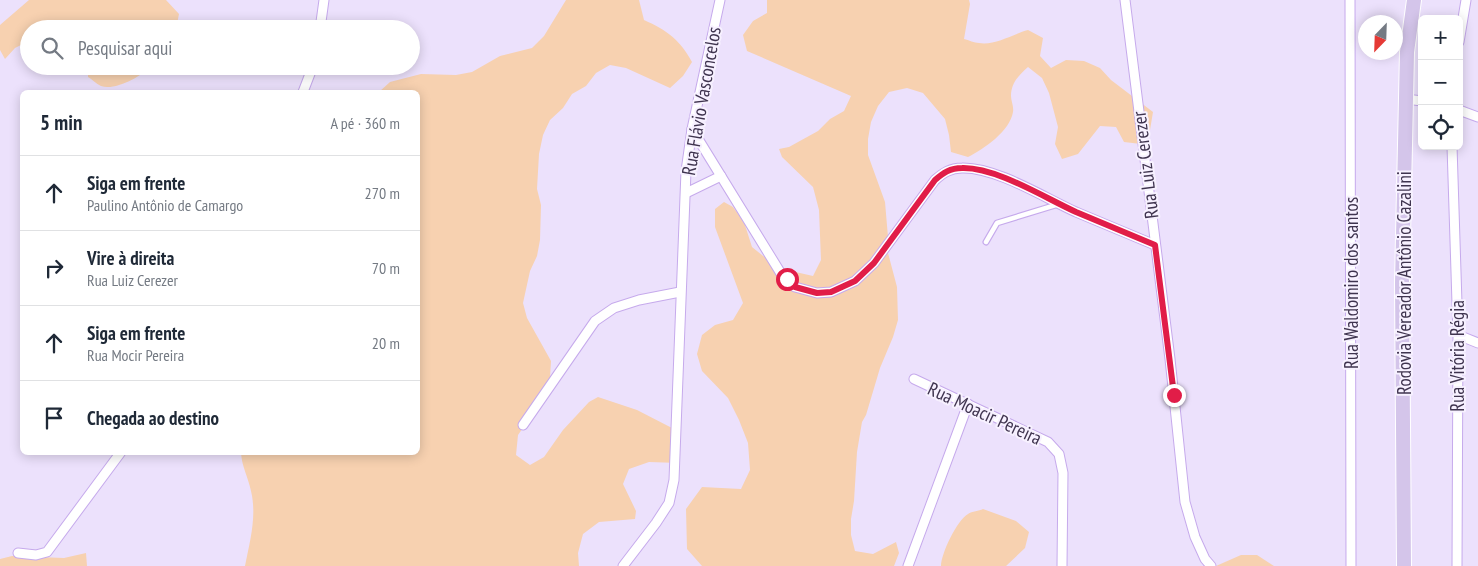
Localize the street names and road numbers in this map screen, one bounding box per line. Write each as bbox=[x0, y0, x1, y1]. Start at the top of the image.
street label: Rua Flávio Vasconcelos bbox=[676, 25, 726, 177]
street label: Rua Luiz Cerezer bbox=[1126, 109, 1163, 220]
street label: Rodovia Vereador Antônio Cazalini bbox=[1392, 171, 1416, 395]
street label: Rua Waldomiro dos santos bbox=[1339, 197, 1363, 369]
street label: Rua Vitória Régia bbox=[1445, 300, 1469, 412]
street label: Rua Moacir Pereira bbox=[924, 376, 1046, 450]

